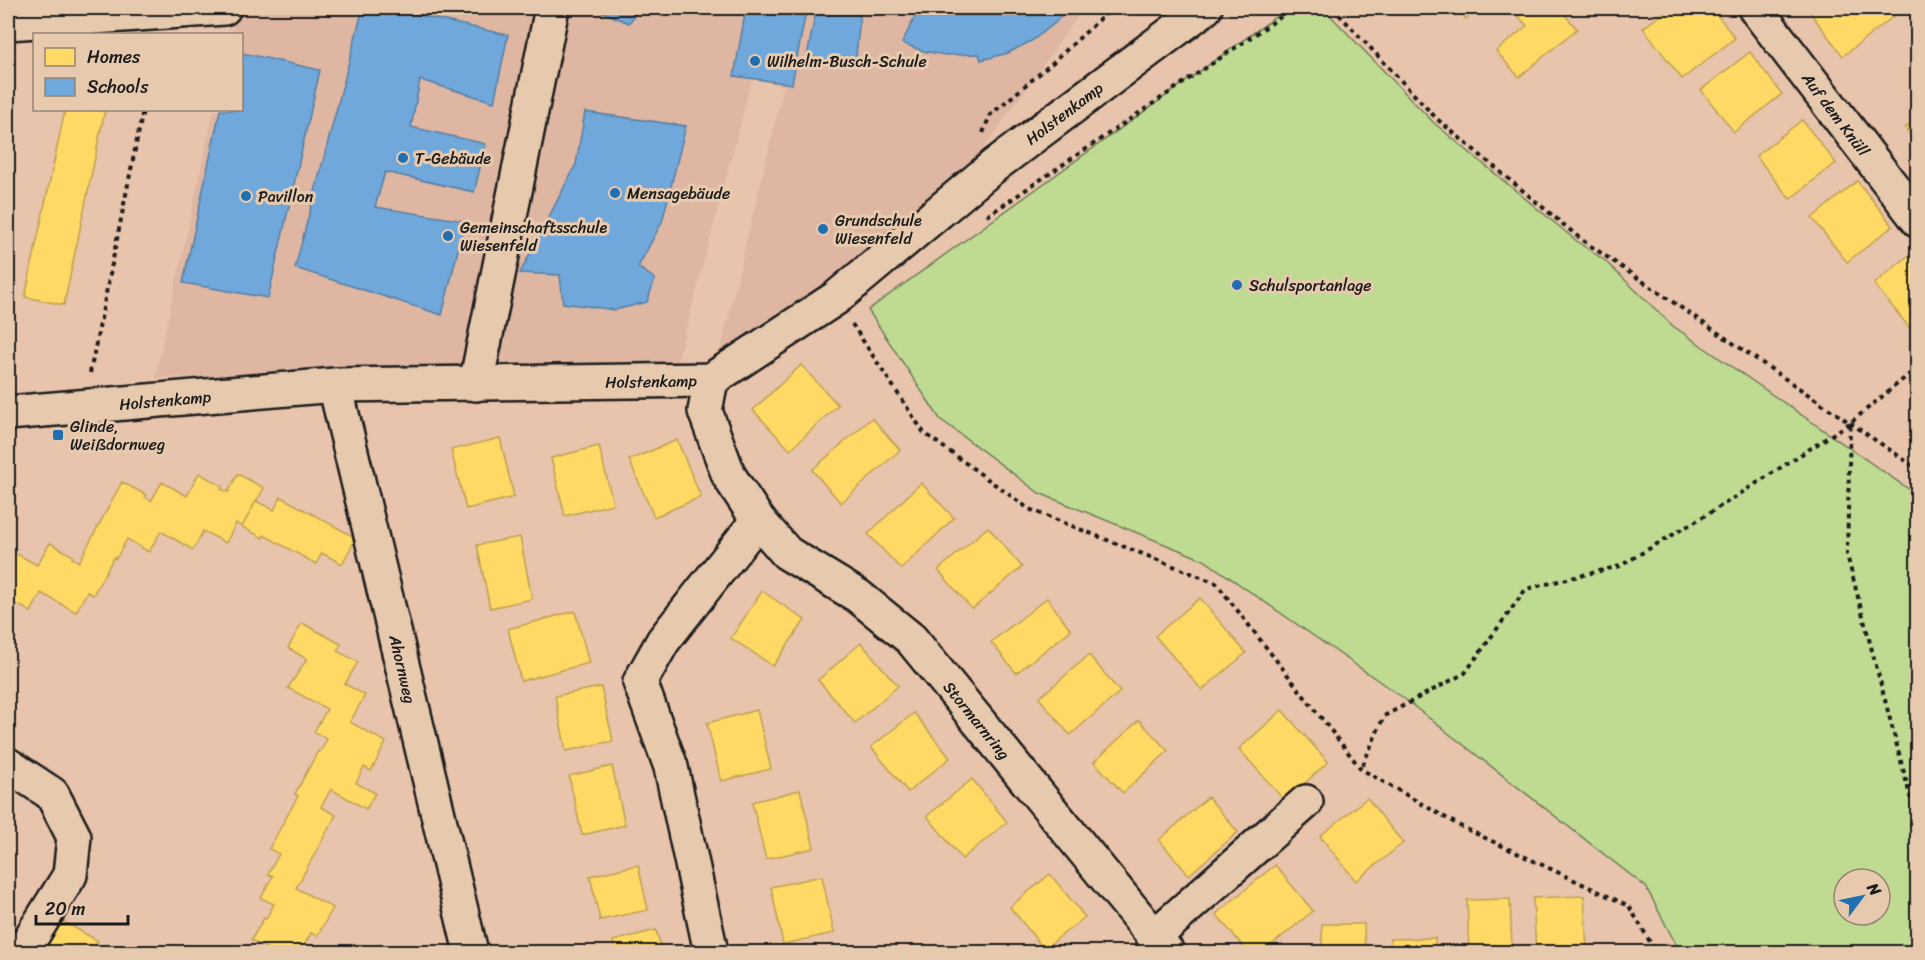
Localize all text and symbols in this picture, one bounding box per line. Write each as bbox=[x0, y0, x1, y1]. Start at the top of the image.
legend bbox=[33, 33, 243, 111]
text: Homes bbox=[87, 41, 141, 73]
place label: Wilhelm-Busch-Schule bbox=[767, 47, 927, 76]
marker: Wilhelm-Busch-Schule bbox=[748, 54, 762, 68]
street label: Auf dem Knüll bbox=[1793, 65, 1877, 163]
text: Schools bbox=[87, 71, 149, 103]
street label: Holstenkamp bbox=[1019, 74, 1110, 153]
place label: T-Gebäude bbox=[415, 144, 491, 173]
marker: T-Gebäude bbox=[396, 151, 410, 165]
place label: Mensagebäude bbox=[627, 179, 730, 208]
place label: Pavillon bbox=[258, 182, 314, 211]
marker: Mensagebäude bbox=[608, 186, 622, 200]
marker: Pavillon bbox=[239, 189, 253, 203]
place label: Grundschule Wiesenfeld bbox=[835, 206, 922, 253]
place label: Gemeinschaftsschule Wiesenfeld bbox=[460, 213, 608, 260]
marker: Grundschule Wiesenfeld bbox=[816, 222, 830, 236]
marker: Gemeinschaftsschule Wiesenfeld bbox=[441, 229, 455, 243]
place label: Schulsportanlage bbox=[1249, 271, 1372, 300]
marker: Schulsportanlage bbox=[1230, 278, 1244, 292]
street label: Holstenkamp bbox=[605, 366, 698, 397]
street label: Holstenkamp bbox=[118, 382, 213, 419]
place label: Glinde, Weißdornweg bbox=[70, 412, 165, 459]
marker: Glinde, Weißdornweg bbox=[51, 428, 65, 442]
street label: Ahornweg bbox=[380, 631, 424, 706]
street label: Stormarnring bbox=[935, 674, 1018, 766]
north arrow bbox=[1832, 867, 1892, 927]
text: N bbox=[1859, 876, 1890, 902]
scale bar bbox=[36, 888, 128, 926]
text: 20 m bbox=[45, 893, 85, 925]

